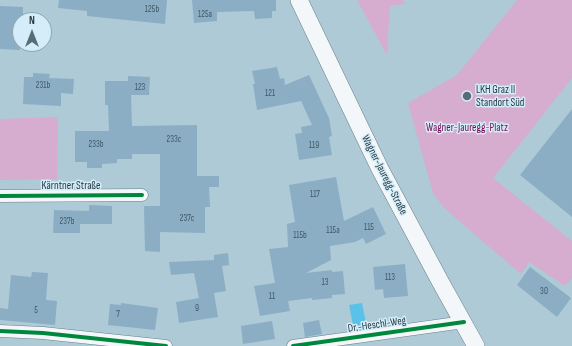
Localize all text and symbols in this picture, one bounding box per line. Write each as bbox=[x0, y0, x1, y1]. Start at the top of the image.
house number: 125b bbox=[145, 5, 159, 15]
house number: 125a bbox=[198, 10, 212, 20]
north arrow bbox=[12, 12, 52, 52]
text: N bbox=[29, 14, 35, 27]
house number: 231b bbox=[36, 81, 50, 91]
house number: 123 bbox=[135, 83, 145, 93]
place label: LKH Graz II Standort Süd bbox=[476, 83, 524, 109]
house number: 121 bbox=[265, 89, 275, 99]
marker: LKH Graz II Standort Süd bbox=[461, 90, 473, 102]
park label: Wagner-Jauregg-Platz bbox=[426, 121, 508, 135]
street label: Wagner-Jauregg-Straße bbox=[358, 133, 410, 217]
house number: 233c bbox=[167, 135, 181, 145]
house number: 233b bbox=[88, 140, 104, 150]
house number: 119 bbox=[309, 141, 319, 151]
street label: Kärntner Straße bbox=[42, 179, 100, 193]
house number: 117 bbox=[310, 190, 320, 200]
house number: 237c bbox=[180, 214, 194, 224]
house number: 237b bbox=[60, 217, 74, 227]
house number: 115 bbox=[364, 223, 374, 233]
house number: 115a bbox=[326, 226, 340, 236]
house number: 115b bbox=[293, 231, 307, 241]
house number: 113 bbox=[385, 273, 395, 283]
house number: 13 bbox=[322, 278, 328, 288]
house number: 30 bbox=[540, 287, 548, 297]
house number: 11 bbox=[269, 292, 275, 302]
house number: 9 bbox=[195, 304, 199, 314]
house number: 5 bbox=[34, 306, 38, 316]
house number: 7 bbox=[116, 310, 120, 320]
street label: Dr.-Heschl-Weg bbox=[347, 314, 407, 336]

